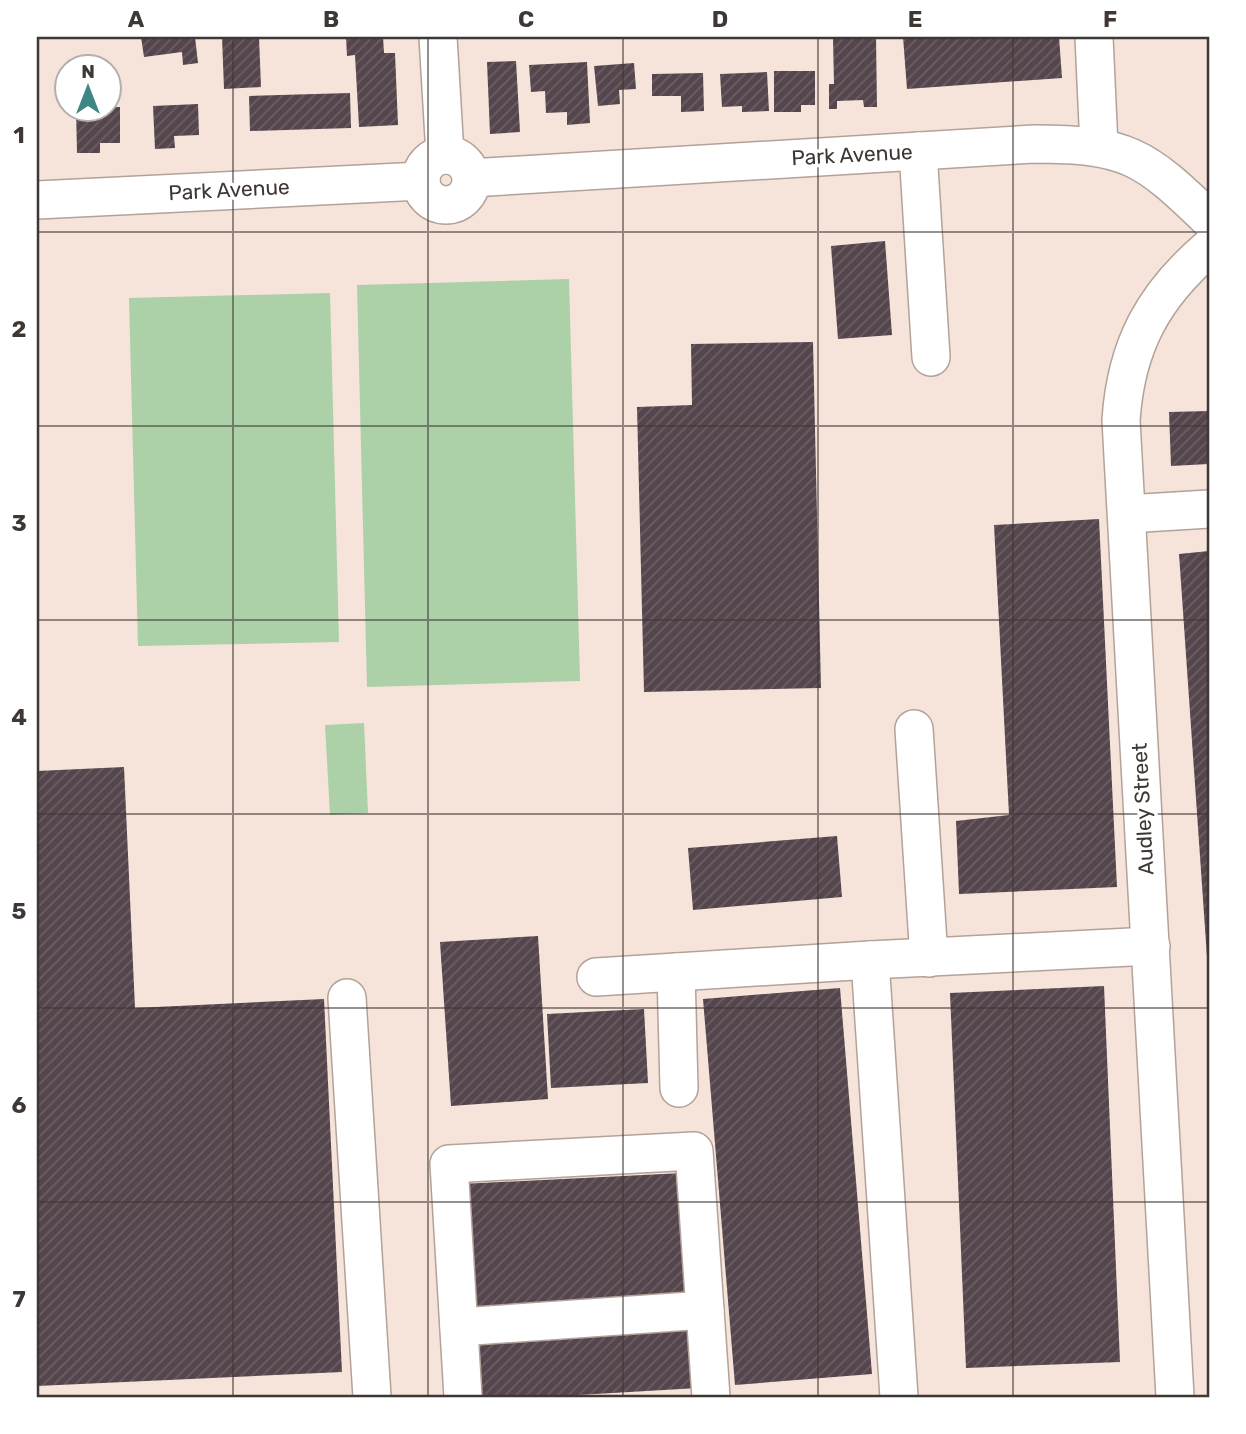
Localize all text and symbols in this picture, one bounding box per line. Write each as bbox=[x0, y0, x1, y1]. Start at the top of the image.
text: A bbox=[128, 5, 145, 33]
text: B bbox=[323, 5, 339, 33]
text: C bbox=[518, 5, 534, 33]
text: D bbox=[712, 5, 728, 33]
text: E bbox=[908, 5, 922, 33]
text: F bbox=[1103, 5, 1117, 33]
north arrow bbox=[52, 52, 122, 122]
text: N bbox=[81, 60, 95, 83]
text: 1 bbox=[13, 121, 25, 149]
street label: Park Avenue bbox=[791, 139, 913, 170]
street label: Park Avenue bbox=[168, 174, 290, 205]
text: 2 bbox=[12, 315, 26, 343]
text: 3 bbox=[11, 509, 27, 537]
text: 4 bbox=[11, 703, 27, 731]
street label: Audley Street bbox=[1127, 742, 1158, 876]
text: 5 bbox=[12, 897, 27, 925]
text: 6 bbox=[12, 1091, 27, 1119]
text: 7 bbox=[12, 1285, 26, 1313]

